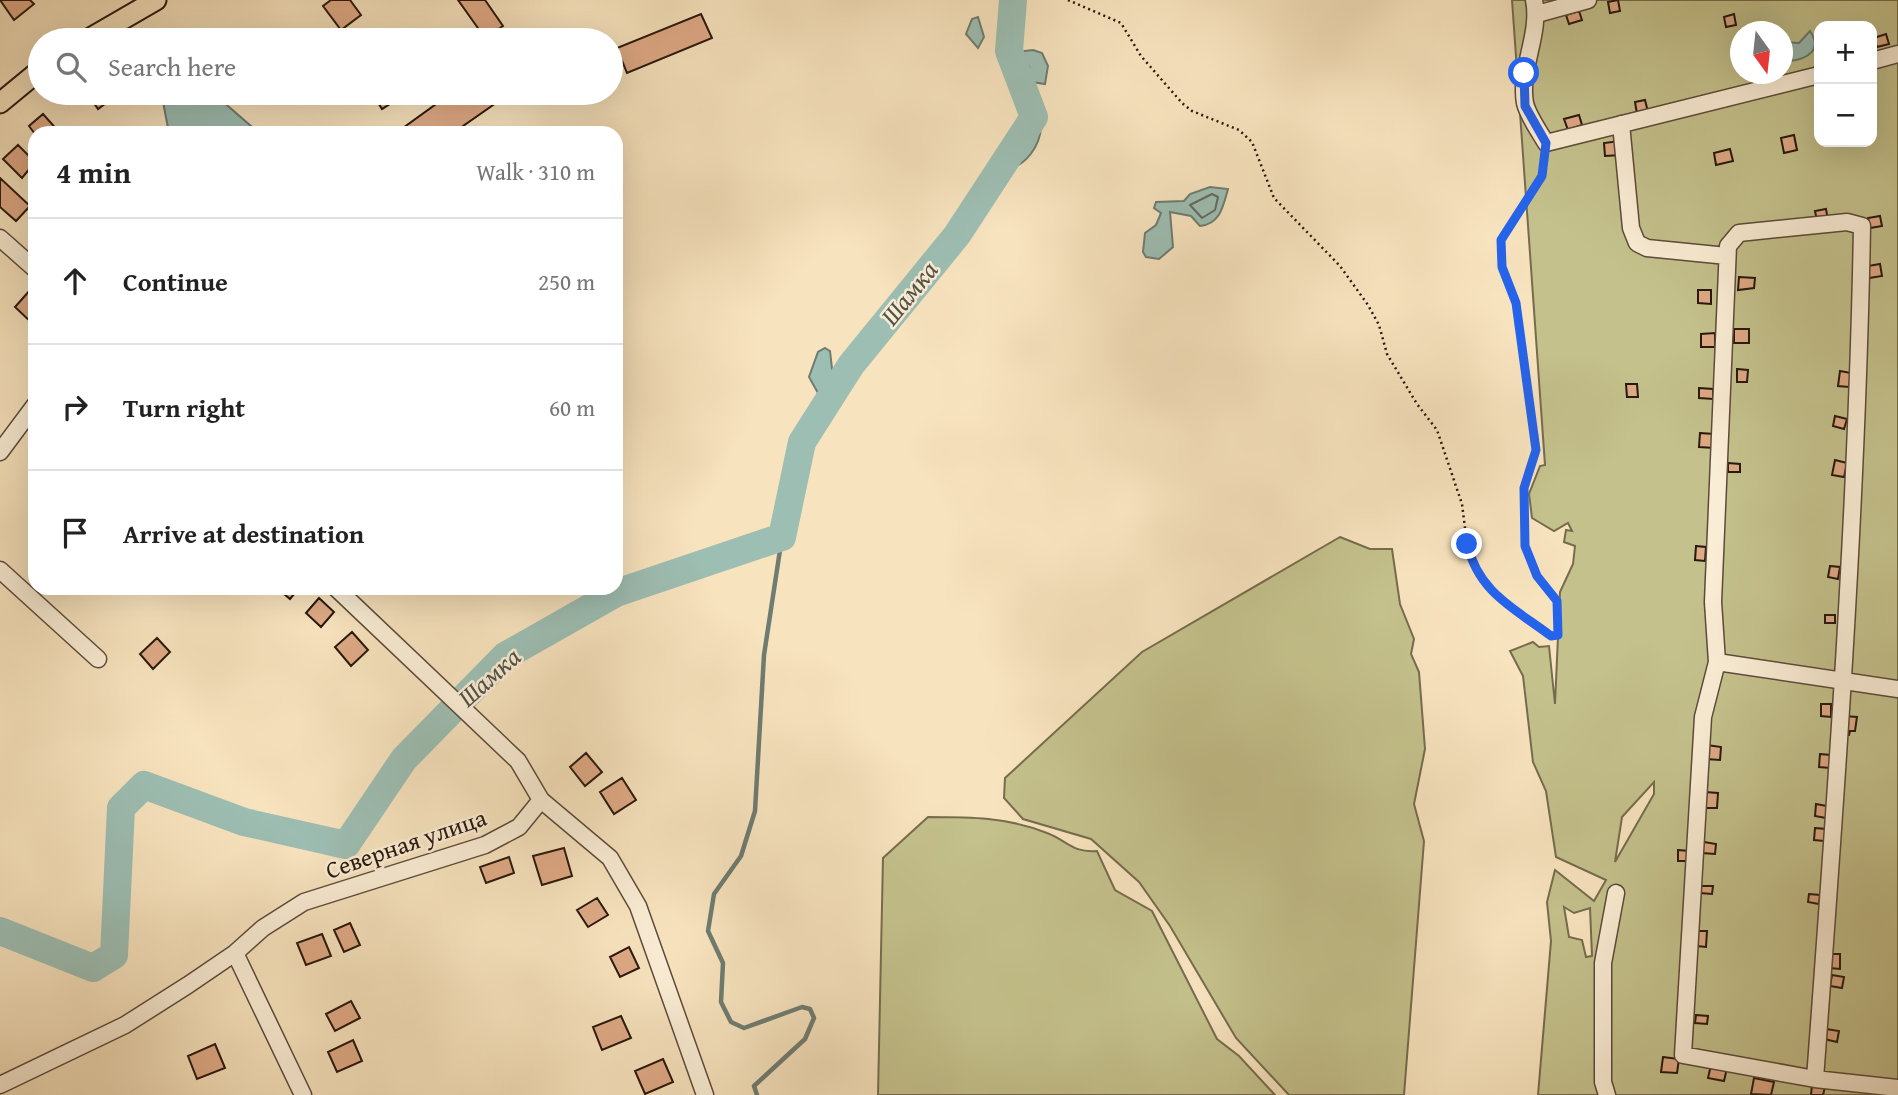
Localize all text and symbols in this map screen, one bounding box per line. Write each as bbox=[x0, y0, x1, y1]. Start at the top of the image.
north arrow bbox=[1730, 21, 1793, 84]
map controls bbox=[1814, 21, 1877, 147]
button: + bbox=[1814, 21, 1877, 84]
search box bbox=[28, 28, 623, 105]
text: Search here bbox=[108, 47, 236, 86]
icon: search bbox=[52, 48, 90, 86]
route start bbox=[1508, 57, 1539, 88]
button: − bbox=[1814, 84, 1877, 147]
text: 4 min bbox=[56, 150, 131, 194]
text: Walk · 310 m bbox=[476, 155, 595, 188]
water label: Шамка bbox=[870, 252, 947, 333]
icon: ahead bbox=[56, 262, 94, 300]
text: Continue bbox=[123, 262, 228, 301]
text: 250 m bbox=[538, 265, 595, 298]
icon: right bbox=[56, 388, 94, 426]
text: Turn right bbox=[123, 388, 245, 427]
text: 60 m bbox=[549, 391, 595, 424]
icon: arrive bbox=[56, 514, 94, 552]
text: Arrive at destination bbox=[123, 514, 364, 553]
route end bbox=[1451, 528, 1482, 559]
water label: Шамка bbox=[448, 638, 529, 716]
street label: Северная улица bbox=[321, 799, 491, 887]

